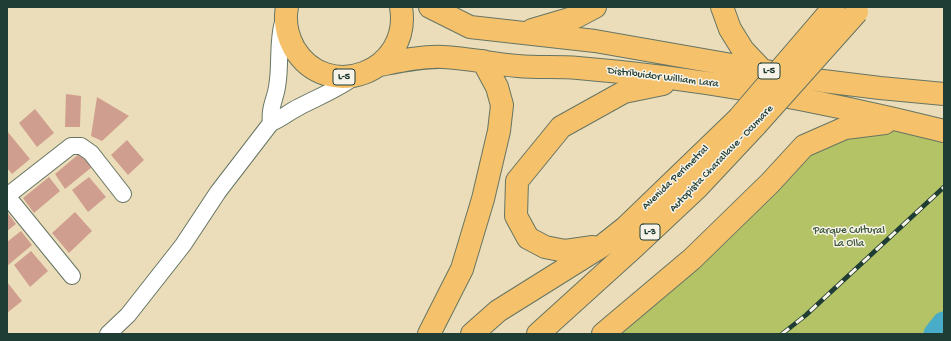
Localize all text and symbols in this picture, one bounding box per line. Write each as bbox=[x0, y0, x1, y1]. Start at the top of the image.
road number: L-5 bbox=[758, 63, 780, 79]
street label: Distribuidor William Lara bbox=[607, 65, 719, 91]
road number: L-5 bbox=[333, 69, 355, 85]
street label: Autopista Charallave - Ocumare bbox=[667, 103, 777, 215]
street label: Avenida Perimetral bbox=[640, 143, 712, 213]
road number: L-3 bbox=[640, 224, 660, 240]
park label: Parque Cultural La Olla bbox=[813, 224, 885, 250]

